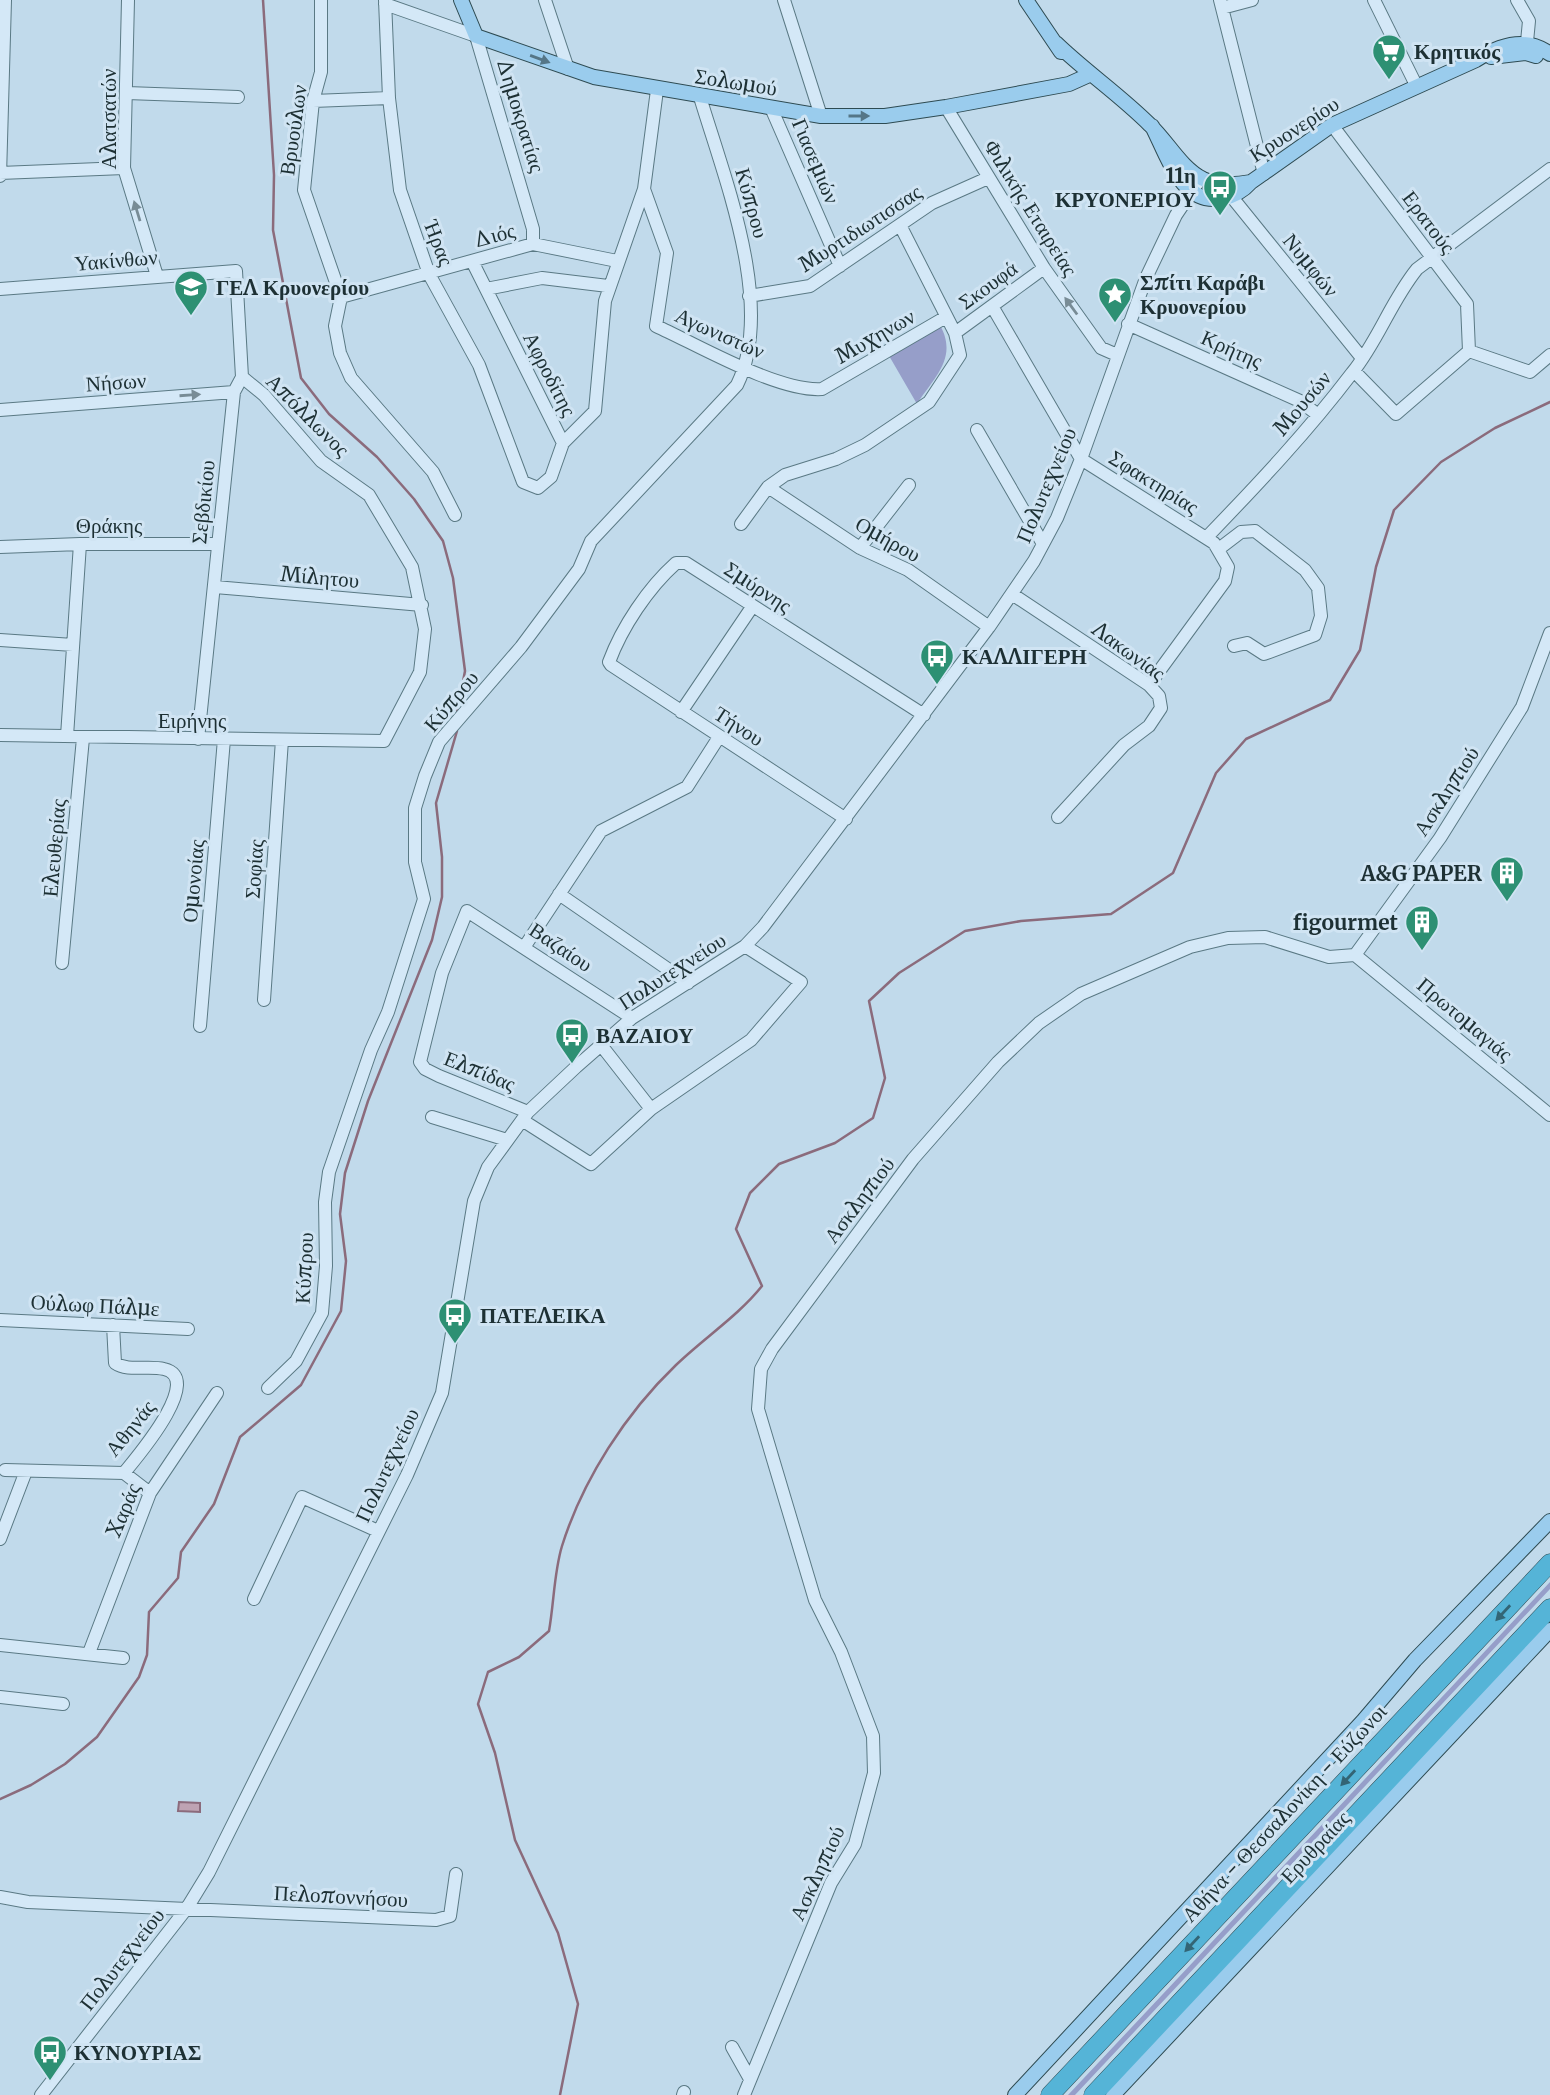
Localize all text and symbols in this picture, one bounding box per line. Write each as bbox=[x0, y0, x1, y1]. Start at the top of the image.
supermarket icon: Κρητικός bbox=[1370, 32, 1408, 81]
place label: Κρητικός bbox=[1414, 38, 1501, 65]
one-way arrow bbox=[530, 54, 551, 65]
street label: Δημοκρατίας bbox=[491, 55, 551, 176]
street label: Σολωμού bbox=[693, 62, 779, 102]
street label: Αλατσατών bbox=[95, 69, 122, 169]
street label: Βρυούλων bbox=[273, 83, 313, 177]
street label: Κρυονερίου bbox=[1244, 90, 1344, 168]
one-way arrow bbox=[848, 110, 870, 122]
street label: Γιασεμιών bbox=[786, 114, 846, 208]
street label: Φιλικής Εταιρείας bbox=[978, 135, 1084, 282]
place label: 11η ΚΡΥΟΝΕΡΙΟΥ bbox=[1055, 162, 1196, 213]
street label: Κύπρου bbox=[729, 165, 775, 241]
bus stop icon: 11η ΚΡΥΟΝΕΡΙΟΥ bbox=[1201, 168, 1239, 217]
street label: Μυρτιδιωτισσας bbox=[793, 178, 927, 278]
street label: Ερατούς bbox=[1397, 185, 1462, 259]
one-way arrow bbox=[132, 200, 142, 221]
street label: Ήρας bbox=[418, 215, 460, 270]
street label: Διός bbox=[470, 216, 519, 254]
street label: Νυμφών bbox=[1277, 228, 1345, 302]
street label: Υακίνθων bbox=[73, 243, 159, 277]
street label: Σκουφά bbox=[953, 255, 1023, 315]
school or university icon: ΓΕΛ Κρυονερίου bbox=[172, 268, 210, 317]
place label: Σπίτι Καράβι Κρυονερίου bbox=[1140, 269, 1265, 320]
place label: ΓΕΛ Κρυονερίου bbox=[216, 274, 369, 301]
place icon: Σπίτι Καράβι Κρυονερίου bbox=[1096, 275, 1134, 324]
one-way arrow bbox=[1064, 297, 1078, 315]
street label: Αγωνιστών bbox=[671, 301, 769, 365]
street label: Μυχηνων bbox=[830, 302, 920, 370]
street label: Κρήτης bbox=[1197, 324, 1268, 375]
street label: Αφροδίτης bbox=[517, 327, 583, 422]
street label: Μουσών bbox=[1267, 365, 1337, 441]
street label: Νήσων bbox=[85, 366, 147, 398]
street label: Απόλλωνος bbox=[261, 368, 356, 463]
one-way arrow bbox=[179, 389, 201, 400]
street label: Πολυτεχνείου bbox=[1010, 423, 1082, 547]
street label: Σφακτηρίας bbox=[1104, 444, 1204, 521]
street label: Σεβδικίου bbox=[185, 459, 221, 545]
street label: Ομήρου bbox=[851, 510, 925, 568]
street label: Θράκης bbox=[76, 512, 143, 539]
street label: Σμύρνης bbox=[719, 555, 797, 619]
street label: Μίλητου bbox=[279, 560, 361, 594]
street label: Λακωνίας bbox=[1086, 615, 1171, 687]
bus stop icon: ΚΑΛΛΙΓΕΡΗ bbox=[918, 637, 956, 686]
place label: ΚΑΛΛΙΓΕΡΗ bbox=[962, 643, 1087, 670]
street label: Κύπρου bbox=[418, 665, 484, 737]
street label: Τήνου bbox=[709, 700, 769, 752]
street label: Ειρήνης bbox=[158, 707, 227, 734]
street label: Ασκληπιού bbox=[1407, 741, 1485, 841]
street label: Ελευθερίας bbox=[36, 797, 72, 898]
street label: Ομονοίας bbox=[176, 837, 210, 924]
street label: Σοφίας bbox=[238, 838, 270, 900]
building icon: A&G PAPER bbox=[1488, 854, 1526, 903]
place label: A&G PAPER bbox=[1360, 860, 1483, 887]
building icon: figourmet bbox=[1403, 903, 1441, 952]
place label: figourmet bbox=[1293, 909, 1399, 936]
street label: Βαζαίου bbox=[524, 916, 598, 978]
street label: Πολυτεχνείου bbox=[613, 926, 731, 1016]
street label: Πρωτομαγιάς bbox=[1412, 971, 1519, 1067]
bus stop icon: ΒΑΖΑΙΟΥ bbox=[553, 1016, 591, 1065]
place label: ΒΑΖΑΙΟΥ bbox=[596, 1022, 693, 1049]
street label: Ελπίδας bbox=[440, 1044, 520, 1098]
street label: Ασκληπιού bbox=[818, 1151, 900, 1249]
street label: Κύπρου bbox=[289, 1231, 319, 1305]
street label: Ούλωφ Πάλμε bbox=[30, 1288, 160, 1322]
bus stop icon: ΠΑΤΕΛΕΙΚΑ bbox=[436, 1296, 474, 1345]
place label: ΠΑΤΕΛΕΙΚΑ bbox=[480, 1302, 606, 1329]
street label: Αθηνάς bbox=[99, 1394, 161, 1462]
street label: Πολυτεχνείου bbox=[349, 1404, 425, 1526]
street label: Χαράς bbox=[100, 1478, 147, 1541]
one-way arrow bbox=[1496, 1604, 1512, 1621]
street label: Αθήνα - Θεσσαλονίκη - Εύζωνοι bbox=[1176, 1698, 1393, 1928]
one-way arrow bbox=[1340, 1769, 1356, 1786]
street label: Ερυθραίας bbox=[1274, 1804, 1356, 1889]
street label: Ασκληπιού bbox=[783, 1821, 851, 1925]
street label: Πελοποννήσου bbox=[273, 1879, 409, 1913]
street label: Πολυτεχνείου bbox=[74, 1902, 170, 2016]
one-way arrow bbox=[1184, 1935, 1200, 1952]
bus stop icon: ΚΥΝΟΥΡΙΑΣ bbox=[31, 2033, 69, 2082]
place label: ΚΥΝΟΥΡΙΑΣ bbox=[74, 2039, 202, 2066]

